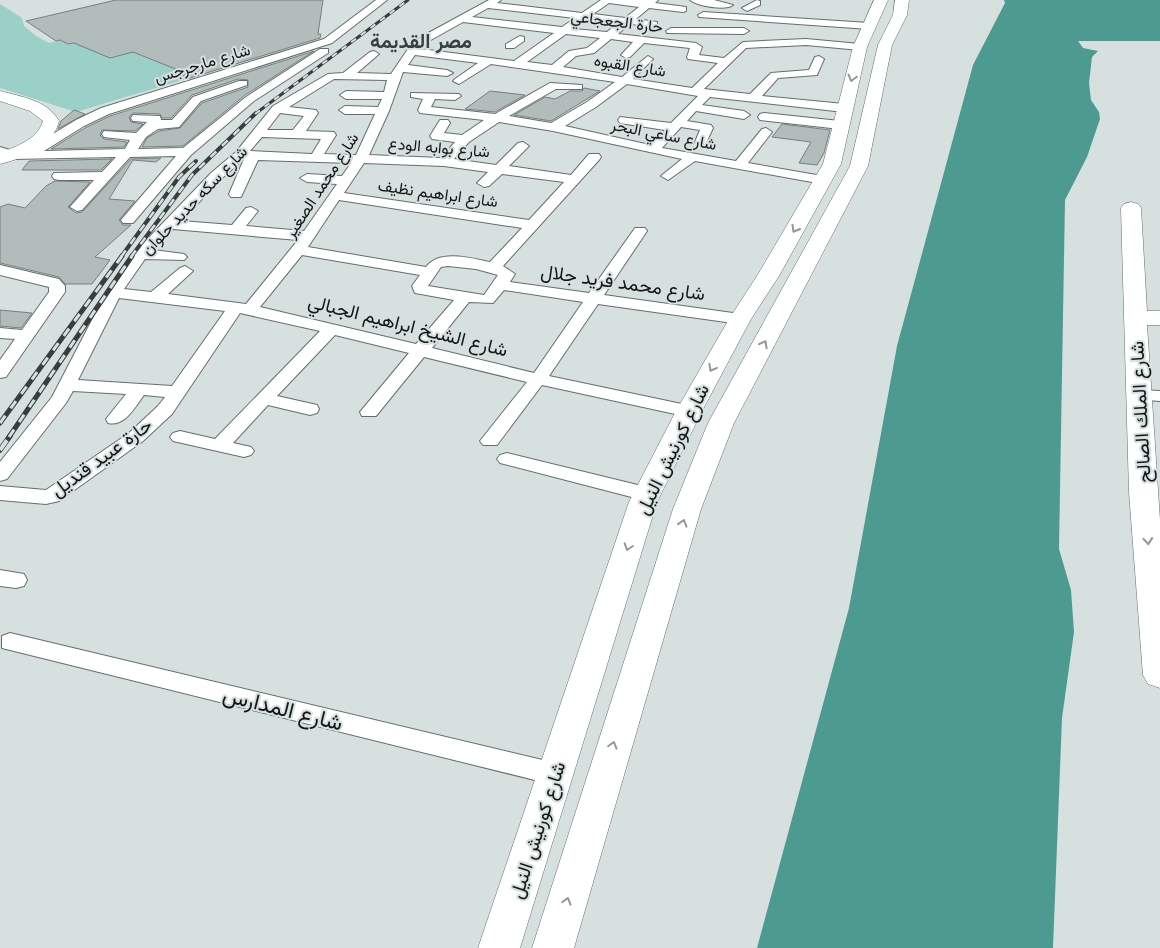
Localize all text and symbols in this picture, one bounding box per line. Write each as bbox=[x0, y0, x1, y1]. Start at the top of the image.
street label: حارة الجعجاعي bbox=[569, 5, 665, 41]
district label: مصر القديمة bbox=[370, 28, 472, 54]
street label: شارع مارجرجس bbox=[152, 39, 253, 89]
street label: شارع القبوه bbox=[592, 49, 667, 83]
one-way arrow bbox=[847, 74, 857, 82]
street label: شارع ساعي البحر bbox=[608, 114, 718, 158]
street label: شارع محمد الصغير bbox=[279, 129, 364, 243]
street label: شارع بوابه الودع bbox=[387, 133, 491, 163]
street label: شارع سكه حديد حلوان bbox=[137, 141, 253, 260]
street label: شارع ابراهيم نظيف bbox=[376, 175, 499, 213]
one-way arrow bbox=[791, 223, 801, 232]
street label: شارع محمد فريد جلال bbox=[539, 259, 707, 306]
street label: شارع الشيخ ابراهيم الجبالي bbox=[305, 289, 510, 365]
one-way arrow bbox=[758, 340, 768, 349]
street label: شارع الملك الصالح bbox=[1124, 340, 1158, 484]
one-way arrow bbox=[709, 363, 719, 372]
street label: شارع كورنيش النيل bbox=[630, 380, 715, 519]
street label: حارة عبيد قنديل bbox=[46, 412, 156, 502]
one-way arrow bbox=[677, 520, 687, 528]
one-way arrow bbox=[1142, 537, 1153, 545]
one-way arrow bbox=[624, 542, 634, 550]
street label: شارع المدارس bbox=[220, 680, 346, 737]
one-way arrow bbox=[608, 742, 618, 750]
street label: شارع كورنيش النيل bbox=[504, 758, 571, 902]
one-way arrow bbox=[562, 898, 572, 906]

